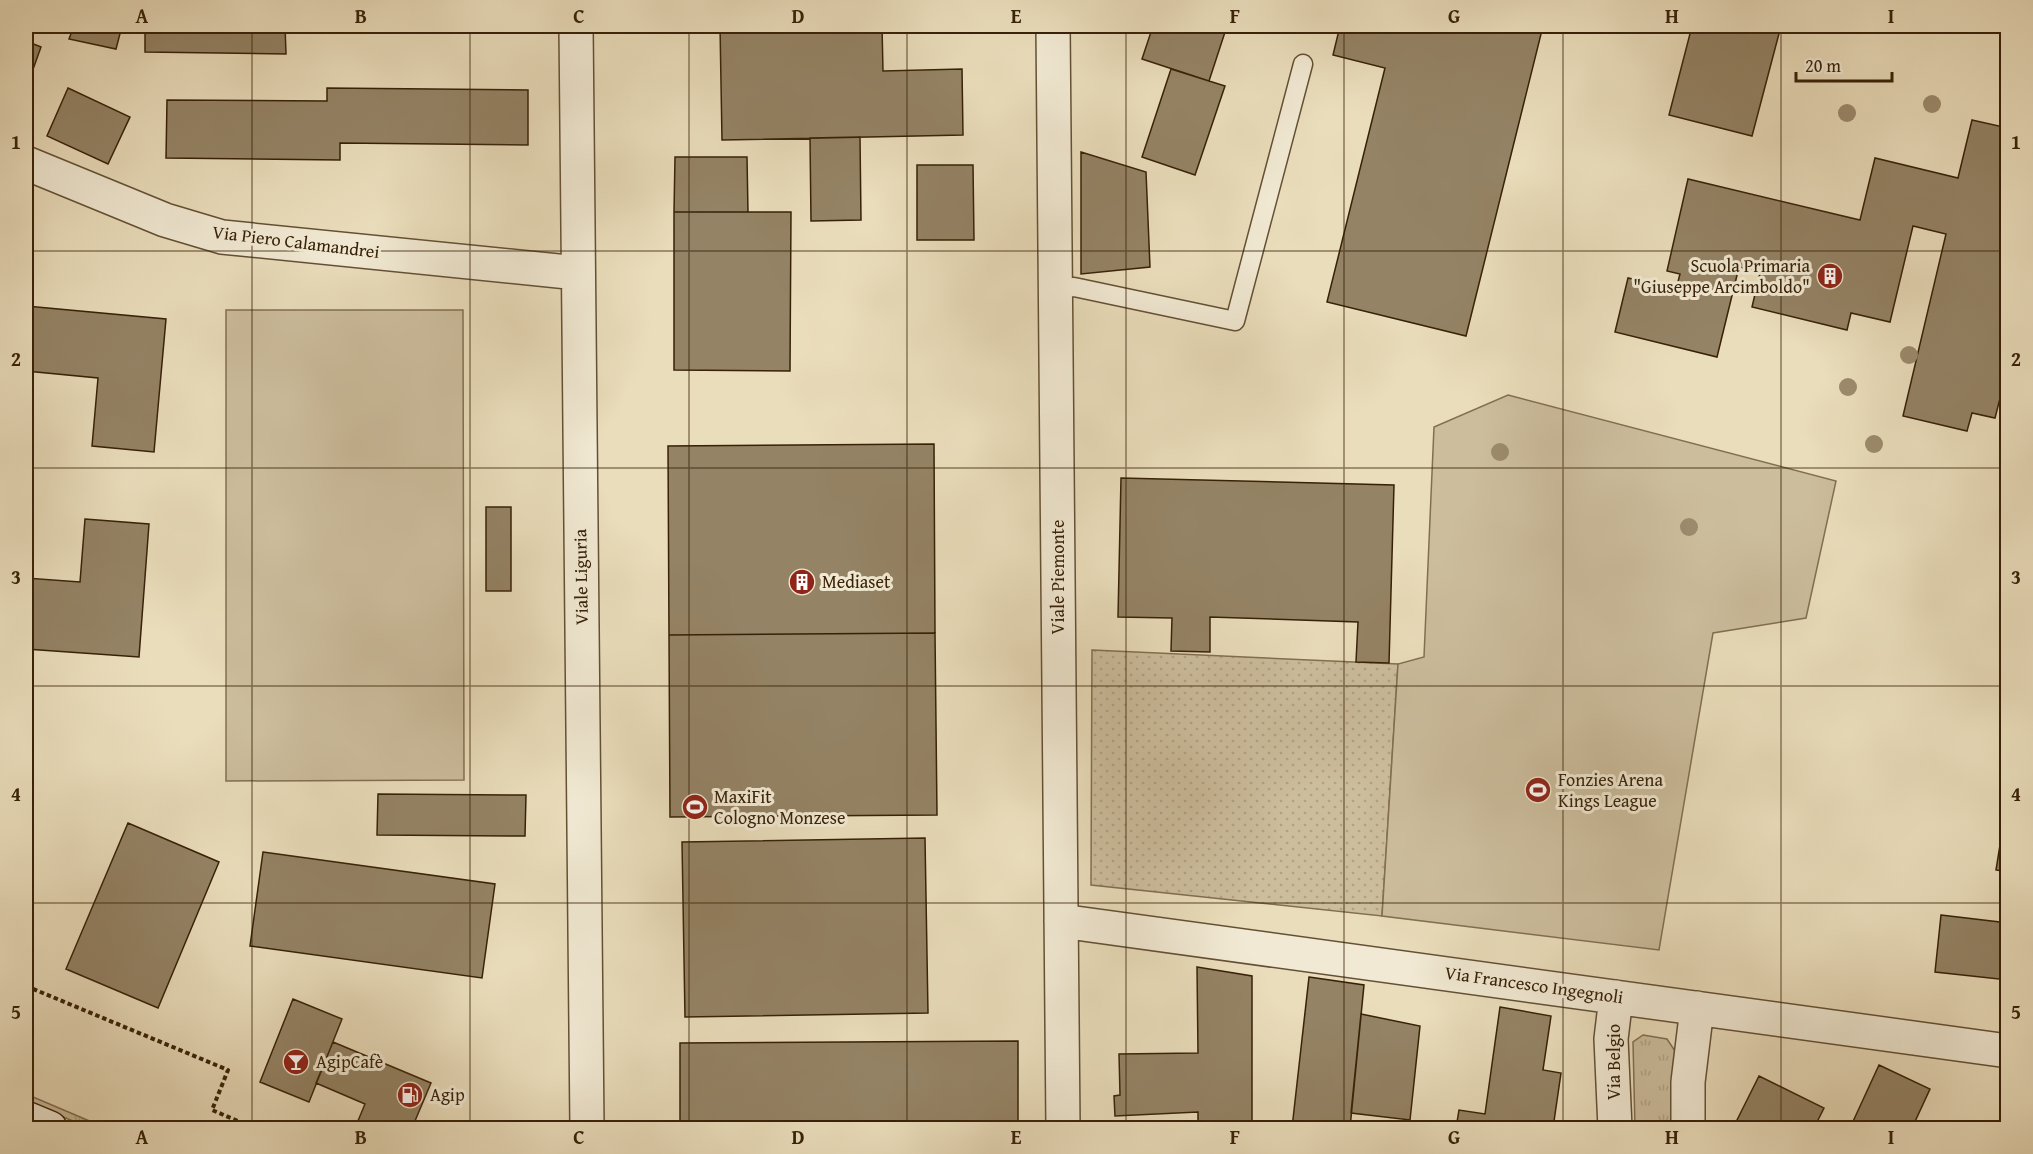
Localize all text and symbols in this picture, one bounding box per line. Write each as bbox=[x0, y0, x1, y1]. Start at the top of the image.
text: A bbox=[136, 1, 149, 30]
text: B bbox=[355, 1, 367, 30]
text: C bbox=[573, 1, 585, 30]
text: D bbox=[791, 1, 805, 30]
text: E bbox=[1011, 1, 1022, 30]
text: F bbox=[1230, 1, 1240, 30]
text: G bbox=[1448, 1, 1460, 30]
text: H bbox=[1665, 1, 1679, 30]
text: I bbox=[1888, 1, 1894, 30]
scale bar bbox=[1796, 45, 1892, 83]
text: 20 m bbox=[1805, 52, 1841, 79]
text: 1 bbox=[11, 127, 21, 156]
text: 1 bbox=[2011, 127, 2021, 156]
street label: Via Piero Calamandrei bbox=[211, 218, 381, 265]
place label: Scuola Primaria "Giuseppe Arcimboldo" bbox=[1633, 252, 1810, 300]
building icon: Scuola Primaria "Giuseppe Arcimboldo" bbox=[1815, 261, 1845, 291]
text: 2 bbox=[11, 344, 21, 373]
text: 2 bbox=[2011, 344, 2021, 373]
street label: Viale Piemonte bbox=[1044, 520, 1071, 634]
street label: Viale Liguria bbox=[566, 528, 595, 625]
text: 3 bbox=[11, 562, 21, 591]
text: 3 bbox=[2011, 562, 2021, 591]
building icon: Mediaset bbox=[787, 567, 817, 597]
place label: Mediaset bbox=[822, 568, 891, 595]
place label: Fonzies Arena Kings League bbox=[1558, 766, 1663, 814]
sports icon: Fonzies Arena Kings League bbox=[1523, 775, 1553, 805]
text: 4 bbox=[11, 779, 21, 808]
text: 4 bbox=[2011, 779, 2021, 808]
place label: MaxiFit Cologno Monzese bbox=[714, 783, 845, 831]
sports icon: MaxiFit Cologno Monzese bbox=[680, 792, 710, 822]
street label: Via Francesco Ingegnoli bbox=[1443, 959, 1625, 1010]
text: 5 bbox=[11, 997, 21, 1026]
text: 5 bbox=[2011, 997, 2021, 1026]
street label: Via Belgio bbox=[1600, 1024, 1627, 1100]
bar icon: AgipCafè bbox=[281, 1047, 311, 1077]
place label: AgipCafè bbox=[316, 1048, 383, 1075]
fuel station icon: Agip bbox=[395, 1080, 425, 1110]
place label: Agip bbox=[430, 1081, 465, 1108]
text: A bbox=[136, 1122, 149, 1151]
text: B bbox=[355, 1122, 367, 1151]
text: C bbox=[573, 1122, 585, 1151]
text: D bbox=[791, 1122, 805, 1151]
text: E bbox=[1011, 1122, 1022, 1151]
text: F bbox=[1230, 1122, 1240, 1151]
text: G bbox=[1448, 1122, 1460, 1151]
text: H bbox=[1665, 1122, 1679, 1151]
text: I bbox=[1888, 1122, 1894, 1151]

